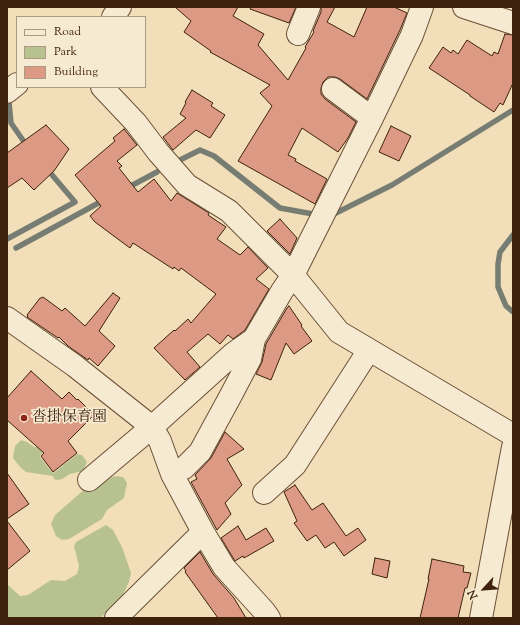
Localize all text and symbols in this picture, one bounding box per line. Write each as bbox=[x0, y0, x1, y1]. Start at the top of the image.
legend bbox=[16, 16, 146, 88]
text: Road bbox=[54, 23, 81, 41]
text: Park bbox=[54, 43, 77, 61]
text: Building bbox=[54, 63, 98, 81]
place label: 沓掛保育園 bbox=[32, 409, 107, 427]
marker: 沓掛保育園 bbox=[19, 413, 29, 423]
north arrow bbox=[464, 569, 504, 609]
text: N bbox=[464, 587, 482, 602]

